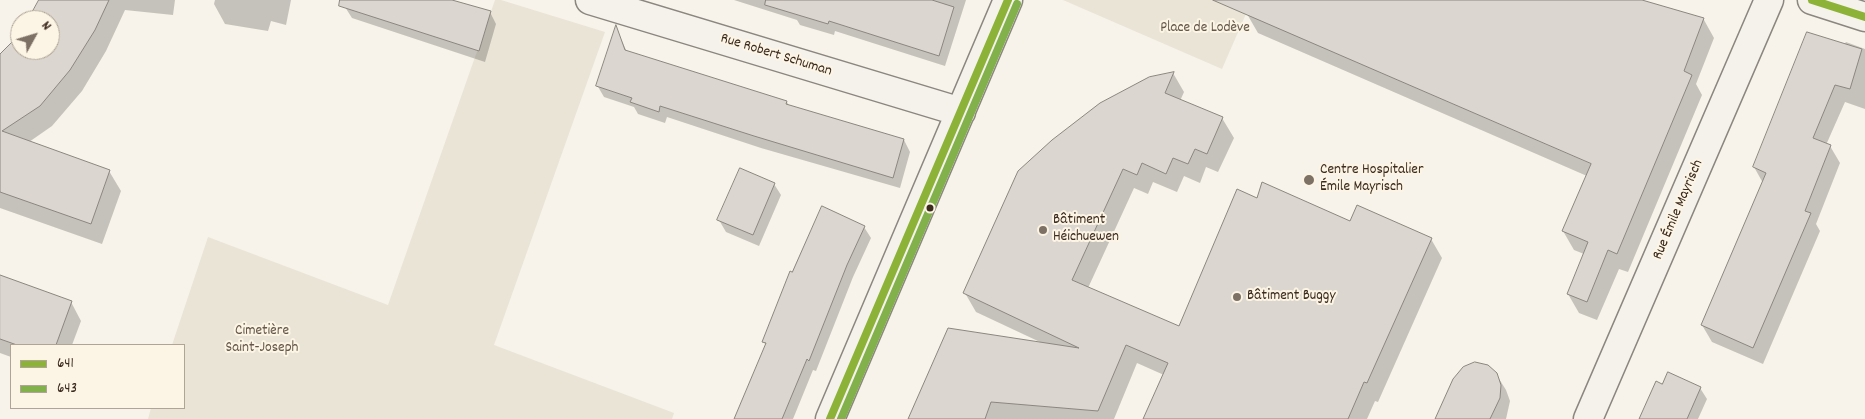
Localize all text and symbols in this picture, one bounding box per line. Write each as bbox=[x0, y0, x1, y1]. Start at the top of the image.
north arrow bbox=[10, 10, 60, 60]
text: N bbox=[36, 17, 56, 35]
park label: Place de Lodève bbox=[1160, 20, 1250, 38]
street label: Rue Robert Schuman bbox=[718, 30, 834, 82]
street label: Rue Émile Mayrisch bbox=[1650, 157, 1708, 263]
place label: Centre Hospitalier Émile Mayrisch bbox=[1320, 162, 1423, 197]
marker: Centre Hospitalier Émile Mayrisch bbox=[1302, 173, 1316, 187]
unlabelled marker bbox=[925, 203, 935, 213]
place label: Bâtiment Héichuewen bbox=[1053, 212, 1119, 247]
marker: Bâtiment Héichuewen bbox=[1037, 224, 1049, 236]
place label: Bâtiment Buggy bbox=[1247, 288, 1335, 306]
marker: Bâtiment Buggy bbox=[1231, 291, 1243, 303]
park label: Cimetière Saint-Joseph bbox=[226, 323, 298, 358]
legend bbox=[10, 344, 185, 409]
text: 641 bbox=[57, 353, 74, 375]
text: 643 bbox=[57, 378, 77, 400]

